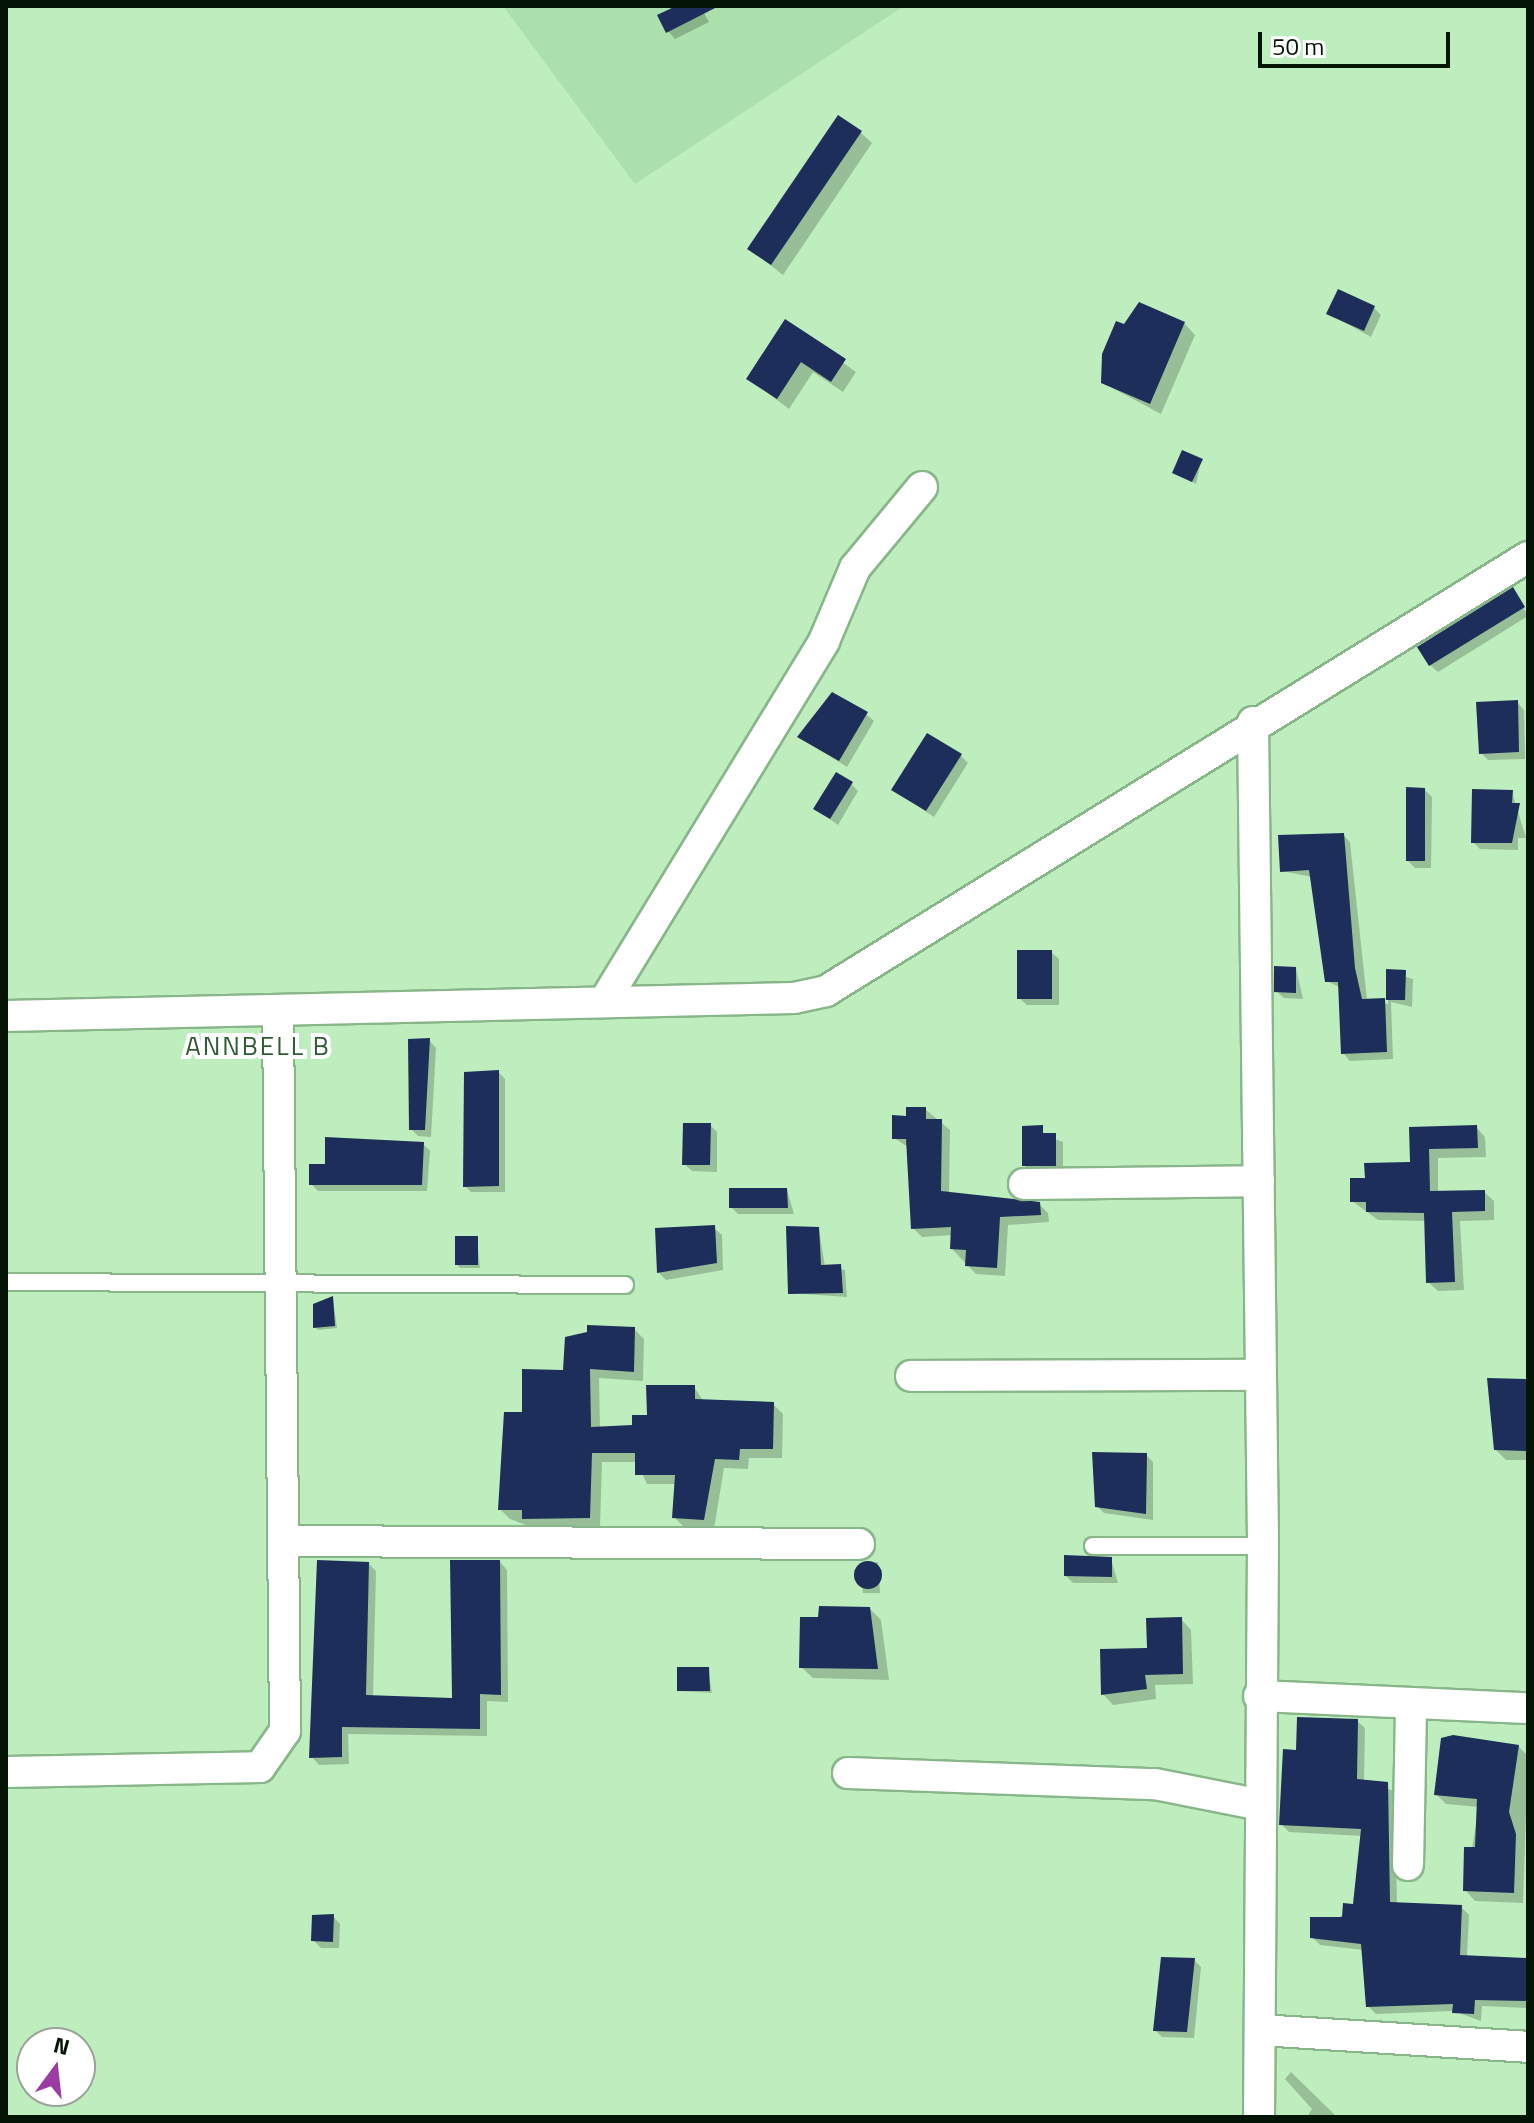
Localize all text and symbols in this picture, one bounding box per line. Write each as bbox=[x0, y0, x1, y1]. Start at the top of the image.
scale bar bbox=[1262, 16, 1454, 66]
text: 50 m bbox=[1272, 28, 1324, 64]
district label: ANNBELL B bbox=[185, 1030, 331, 1062]
north arrow bbox=[16, 2027, 96, 2107]
text: N bbox=[50, 2027, 73, 2064]

